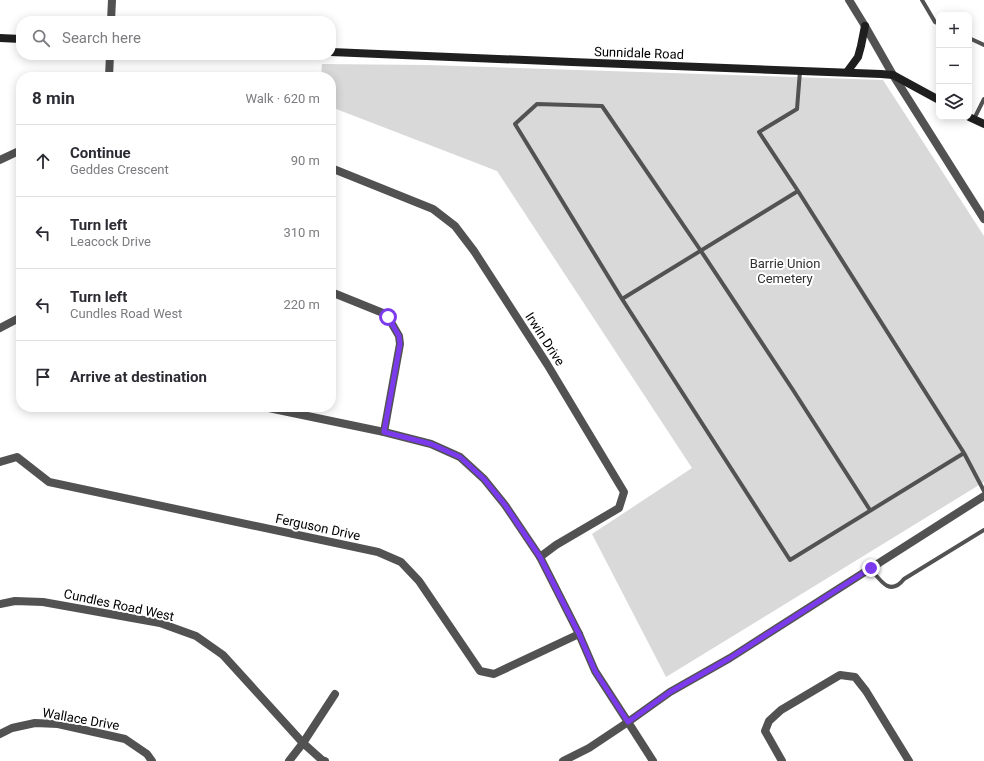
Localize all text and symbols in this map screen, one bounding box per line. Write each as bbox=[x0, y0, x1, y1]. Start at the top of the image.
map controls bbox=[936, 12, 972, 120]
button: + bbox=[936, 12, 972, 48]
search box bbox=[16, 16, 336, 60]
icon: search bbox=[30, 27, 52, 49]
text: Search here bbox=[62, 29, 141, 47]
street label: Sunnidale Road bbox=[594, 44, 684, 62]
button: − bbox=[936, 48, 972, 84]
button: layers bbox=[936, 84, 972, 120]
text: 8 min bbox=[32, 88, 75, 108]
text: Walk · 620 m bbox=[245, 91, 320, 106]
text: Continue bbox=[70, 144, 131, 162]
icon: ahead bbox=[32, 150, 54, 172]
text: 90 m bbox=[291, 153, 320, 168]
text: Geddes Crescent bbox=[70, 162, 169, 177]
text: Turn left bbox=[70, 216, 127, 234]
icon: left bbox=[32, 222, 54, 244]
text: 310 m bbox=[283, 225, 320, 240]
text: Leacock Drive bbox=[70, 234, 151, 249]
park label: Barrie Union Cemetery bbox=[750, 256, 820, 286]
text: Turn left bbox=[70, 288, 127, 306]
icon: left bbox=[32, 294, 54, 316]
text: 220 m bbox=[283, 297, 320, 312]
text: Cundles Road West bbox=[70, 306, 182, 321]
route start bbox=[379, 308, 397, 326]
street label: Irwin Drive bbox=[522, 310, 568, 369]
icon: arrive bbox=[32, 366, 54, 388]
text: Arrive at destination bbox=[70, 368, 207, 386]
street label: Ferguson Drive bbox=[274, 511, 362, 543]
route end bbox=[862, 559, 880, 577]
street label: Cundles Road West bbox=[62, 586, 176, 624]
street label: Wallace Drive bbox=[41, 705, 121, 733]

